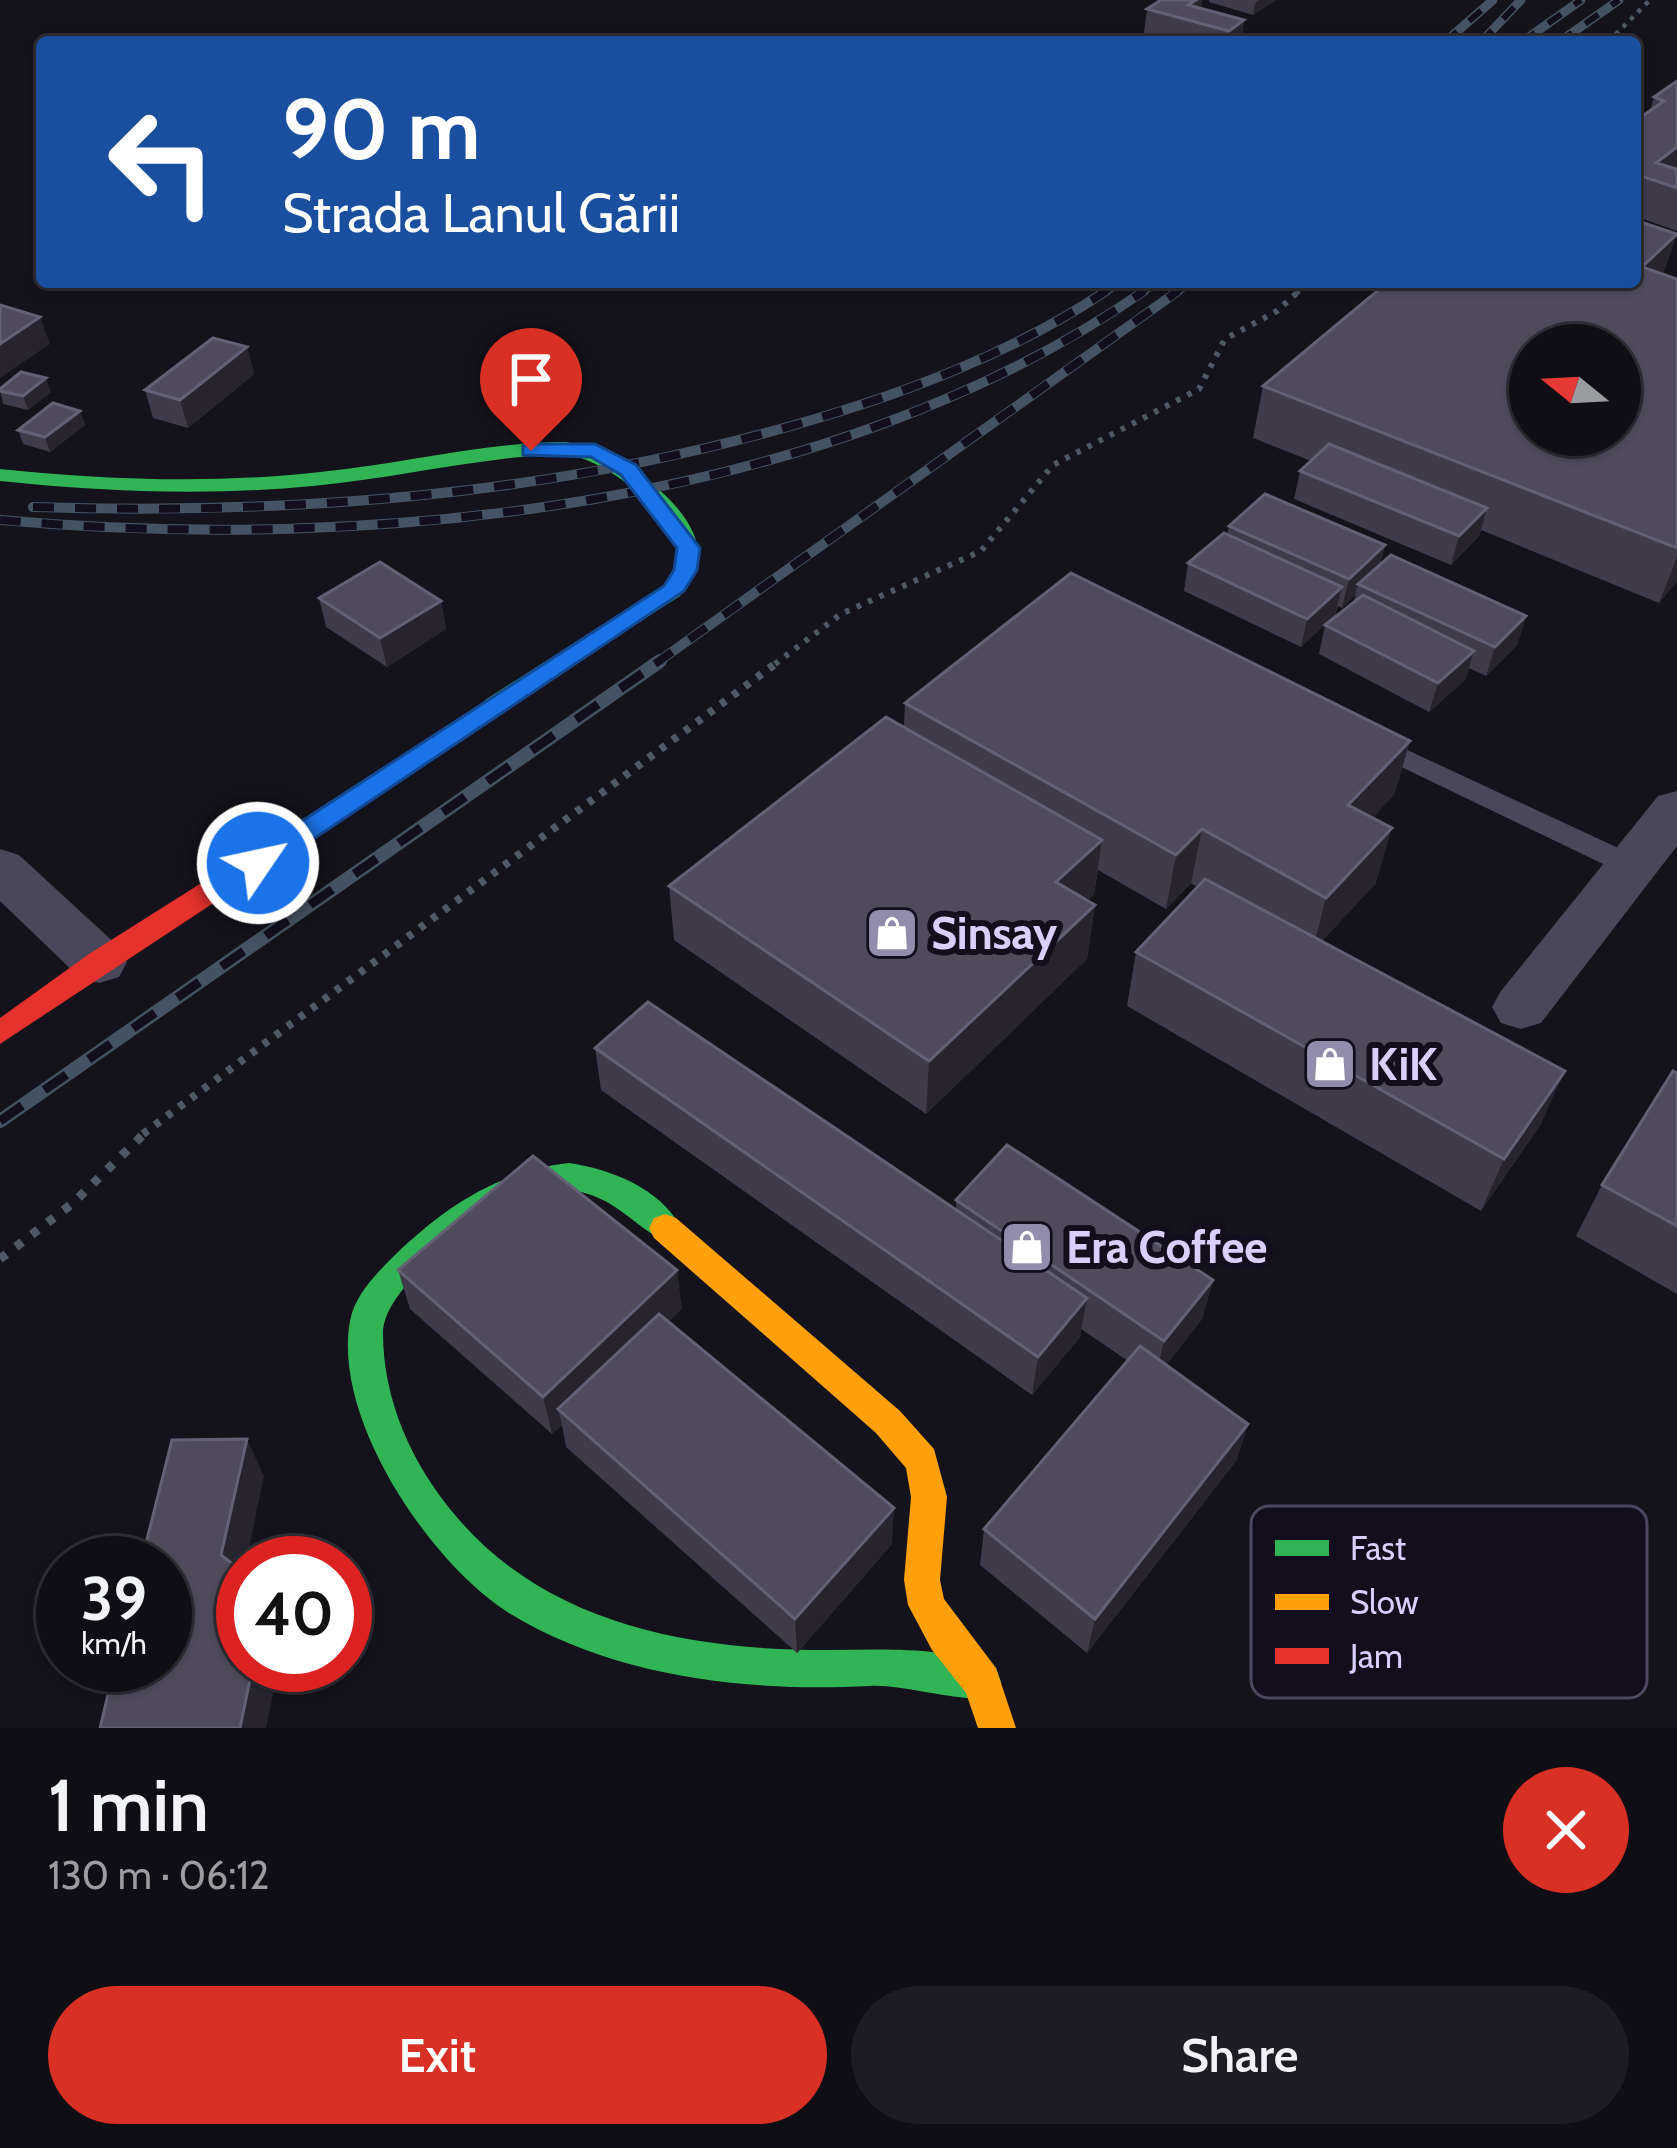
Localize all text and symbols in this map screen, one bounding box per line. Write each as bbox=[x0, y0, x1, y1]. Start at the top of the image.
text: 90 m bbox=[282, 78, 480, 180]
icon: left bbox=[84, 84, 240, 240]
text: Strada Lanul Gării bbox=[282, 180, 680, 246]
north arrow bbox=[1509, 324, 1641, 456]
map controls bbox=[1509, 324, 1641, 456]
pin bbox=[480, 328, 582, 451]
icon: arrive bbox=[498, 346, 564, 412]
position arrow bbox=[195, 800, 321, 926]
shop icon: Sinsay bbox=[864, 905, 920, 961]
place label: Sinsay bbox=[931, 906, 1058, 960]
shop icon: KiK bbox=[1302, 1036, 1358, 1092]
place label: KiK bbox=[1369, 1037, 1438, 1091]
shop icon: Era Coffee bbox=[999, 1219, 1055, 1275]
place label: Era Coffee bbox=[1066, 1220, 1268, 1274]
legend bbox=[1251, 1506, 1647, 1698]
text: Fast bbox=[1350, 1528, 1406, 1568]
speed limit sign: 40 bbox=[216, 1536, 372, 1692]
text: 39 bbox=[81, 1562, 147, 1635]
text: Slow bbox=[1350, 1582, 1419, 1622]
text: km/h bbox=[81, 1625, 147, 1662]
text: Jam bbox=[1349, 1636, 1403, 1676]
text: 1 min bbox=[48, 1762, 209, 1849]
button: close bbox=[1503, 1767, 1629, 1893]
text: 130 m · 06:12 bbox=[48, 1851, 269, 1899]
button: Exit bbox=[48, 1986, 827, 2124]
button: Share bbox=[851, 1986, 1629, 2124]

